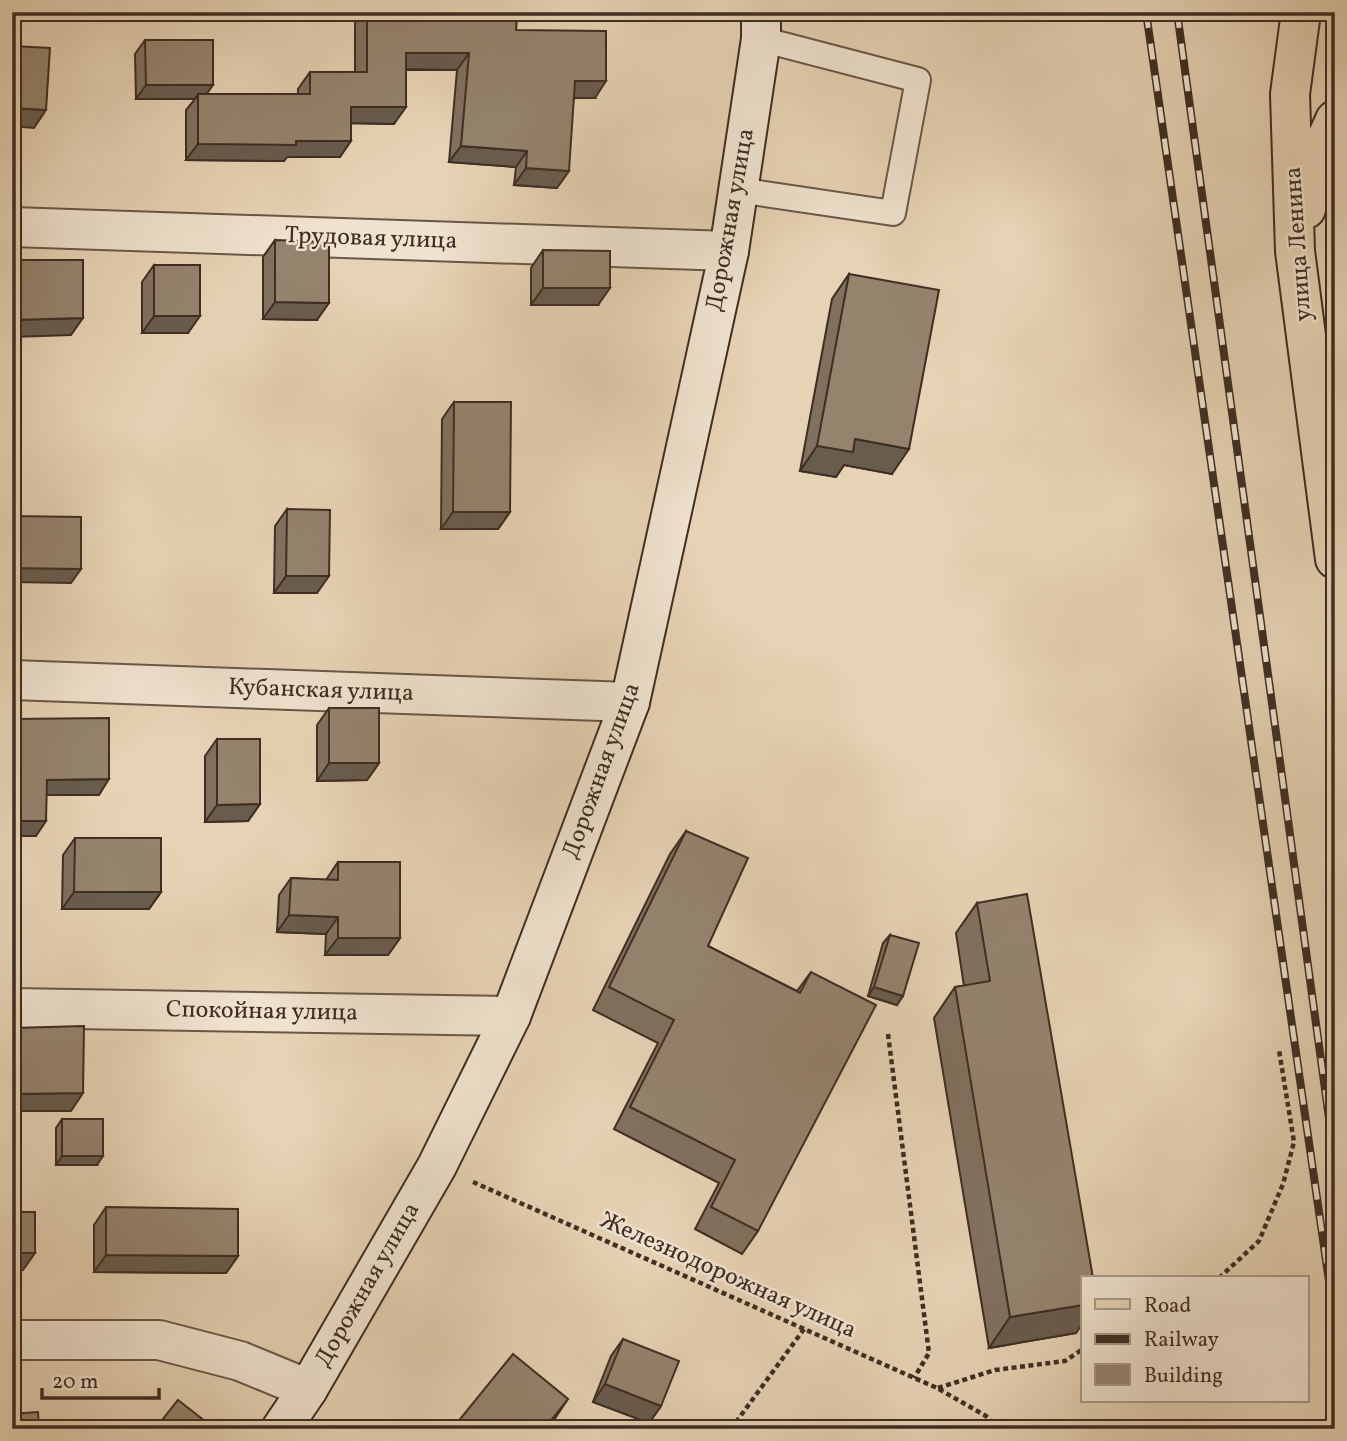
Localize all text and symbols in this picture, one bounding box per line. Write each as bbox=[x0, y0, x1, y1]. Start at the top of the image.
street label: Дорожная улица bbox=[698, 126, 764, 314]
street label: улица Ленина bbox=[1277, 165, 1321, 323]
street label: Трудовая улица bbox=[284, 219, 458, 259]
street label: Кубанская улица bbox=[228, 671, 414, 711]
street label: Дорожная улица bbox=[554, 678, 650, 864]
street label: Спокойная улица bbox=[166, 993, 358, 1031]
street label: Дорожная улица bbox=[307, 1196, 429, 1374]
street label: Железнодорожная улица bbox=[594, 1204, 862, 1348]
legend bbox=[1081, 1276, 1308, 1402]
text: Road bbox=[1144, 1292, 1191, 1321]
text: Railway bbox=[1144, 1326, 1220, 1355]
scale bar bbox=[42, 1357, 159, 1401]
text: Building bbox=[1144, 1362, 1223, 1391]
text: 20 m bbox=[52, 1368, 98, 1397]

